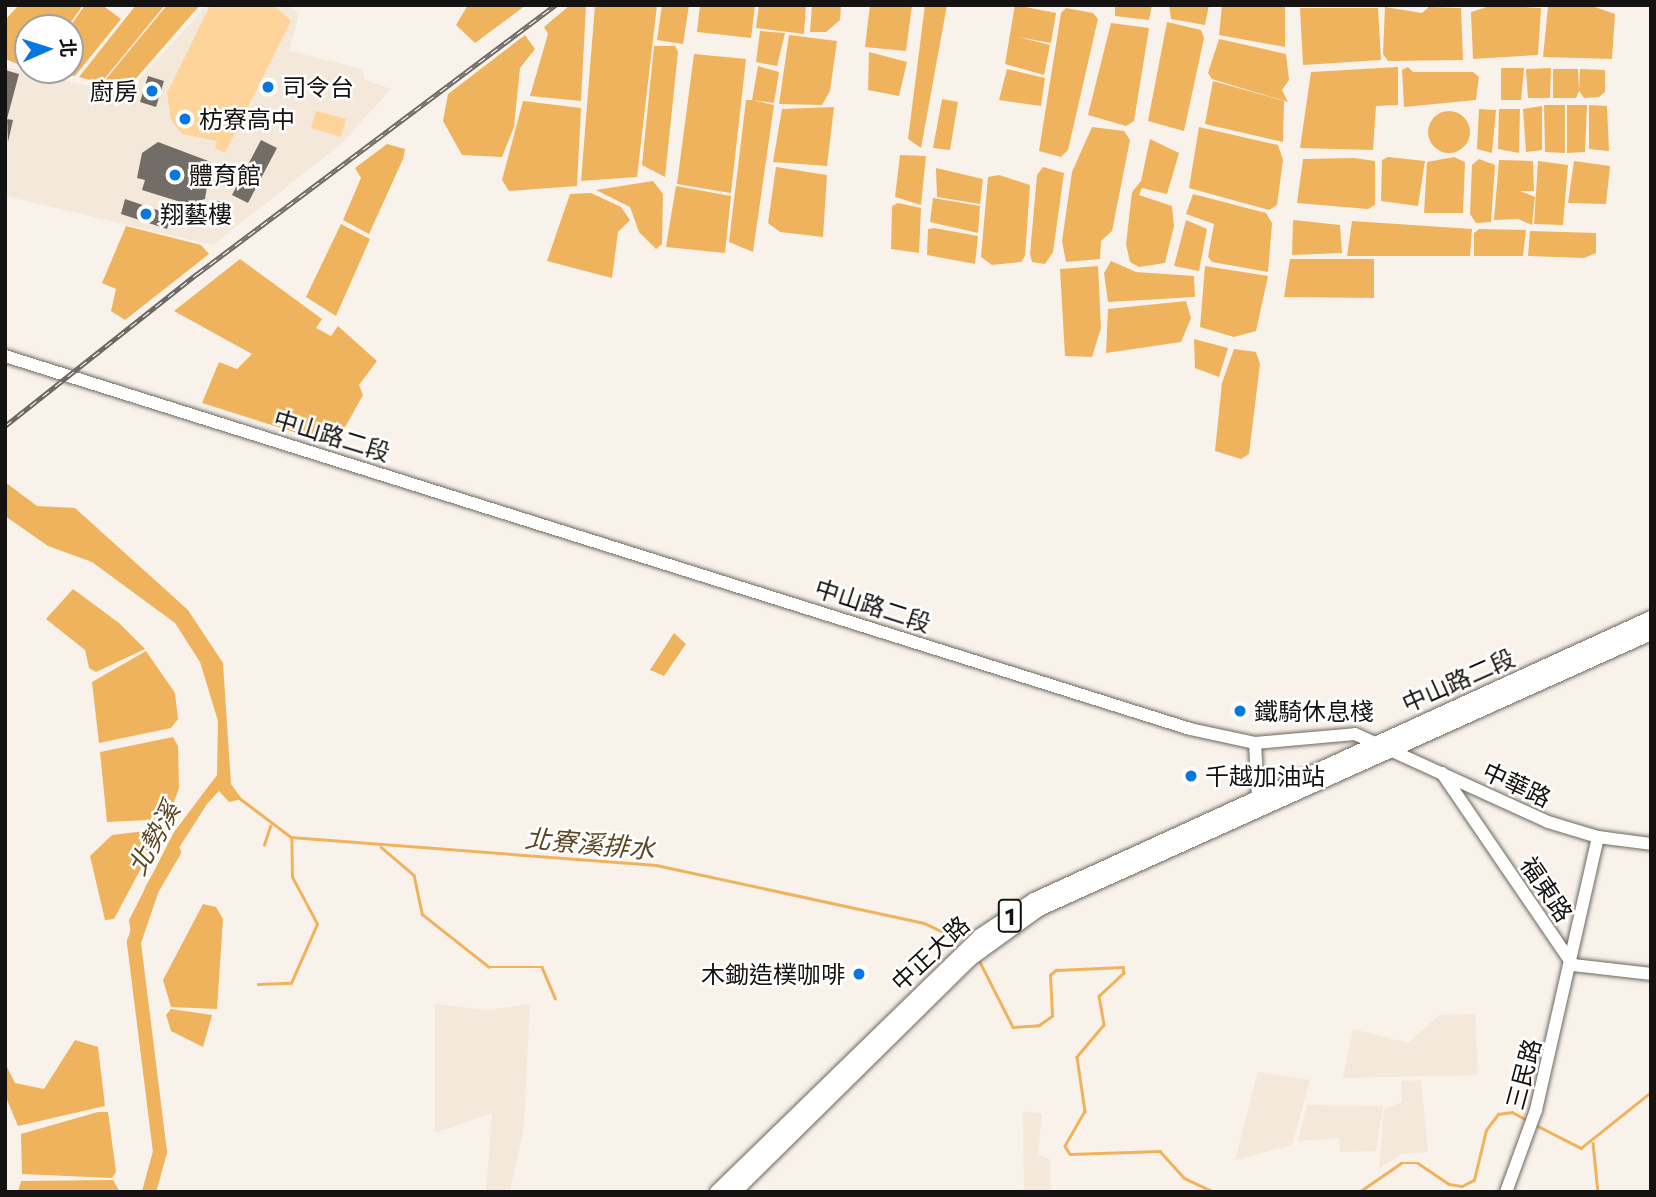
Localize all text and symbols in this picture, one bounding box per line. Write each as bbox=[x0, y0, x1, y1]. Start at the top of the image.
north arrow bbox=[14, 14, 84, 84]
text: 北 bbox=[56, 38, 80, 58]
place label: 司令台 bbox=[282, 73, 354, 101]
place label: 廚房 bbox=[90, 77, 138, 105]
marker: 司令台 bbox=[260, 79, 276, 95]
marker: 廚房 bbox=[144, 83, 160, 99]
place label: 枋寮高中 bbox=[199, 105, 295, 133]
marker: 枋寮高中 bbox=[177, 111, 193, 127]
place label: 體育館 bbox=[189, 161, 261, 189]
marker: 體育館 bbox=[167, 167, 183, 183]
place label: 翔藝樓 bbox=[160, 200, 232, 228]
marker: 翔藝樓 bbox=[138, 206, 154, 222]
street label: 中山路二段 bbox=[270, 404, 394, 466]
street label: 中山路二段 bbox=[811, 573, 935, 637]
street label: 中山路二段 bbox=[1397, 642, 1519, 718]
place label: 鐵騎休息棧 bbox=[1254, 697, 1374, 725]
marker: 鐵騎休息棧 bbox=[1232, 703, 1248, 719]
street label: 中華路 bbox=[1478, 756, 1556, 812]
place label: 千越加油站 bbox=[1205, 762, 1325, 790]
marker: 千越加油站 bbox=[1183, 768, 1199, 784]
water label: 北勢溪 bbox=[120, 796, 186, 880]
water label: 北寮溪排水 bbox=[524, 822, 656, 864]
street label: 福東路 bbox=[1515, 851, 1579, 927]
road number: 1 bbox=[998, 897, 1022, 936]
street label: 中正大路 bbox=[885, 910, 975, 996]
place label: 木鋤造樸咖啡 bbox=[701, 960, 845, 988]
marker: 木鋤造樸咖啡 bbox=[851, 966, 867, 982]
street label: 三民路 bbox=[1500, 1035, 1546, 1113]

